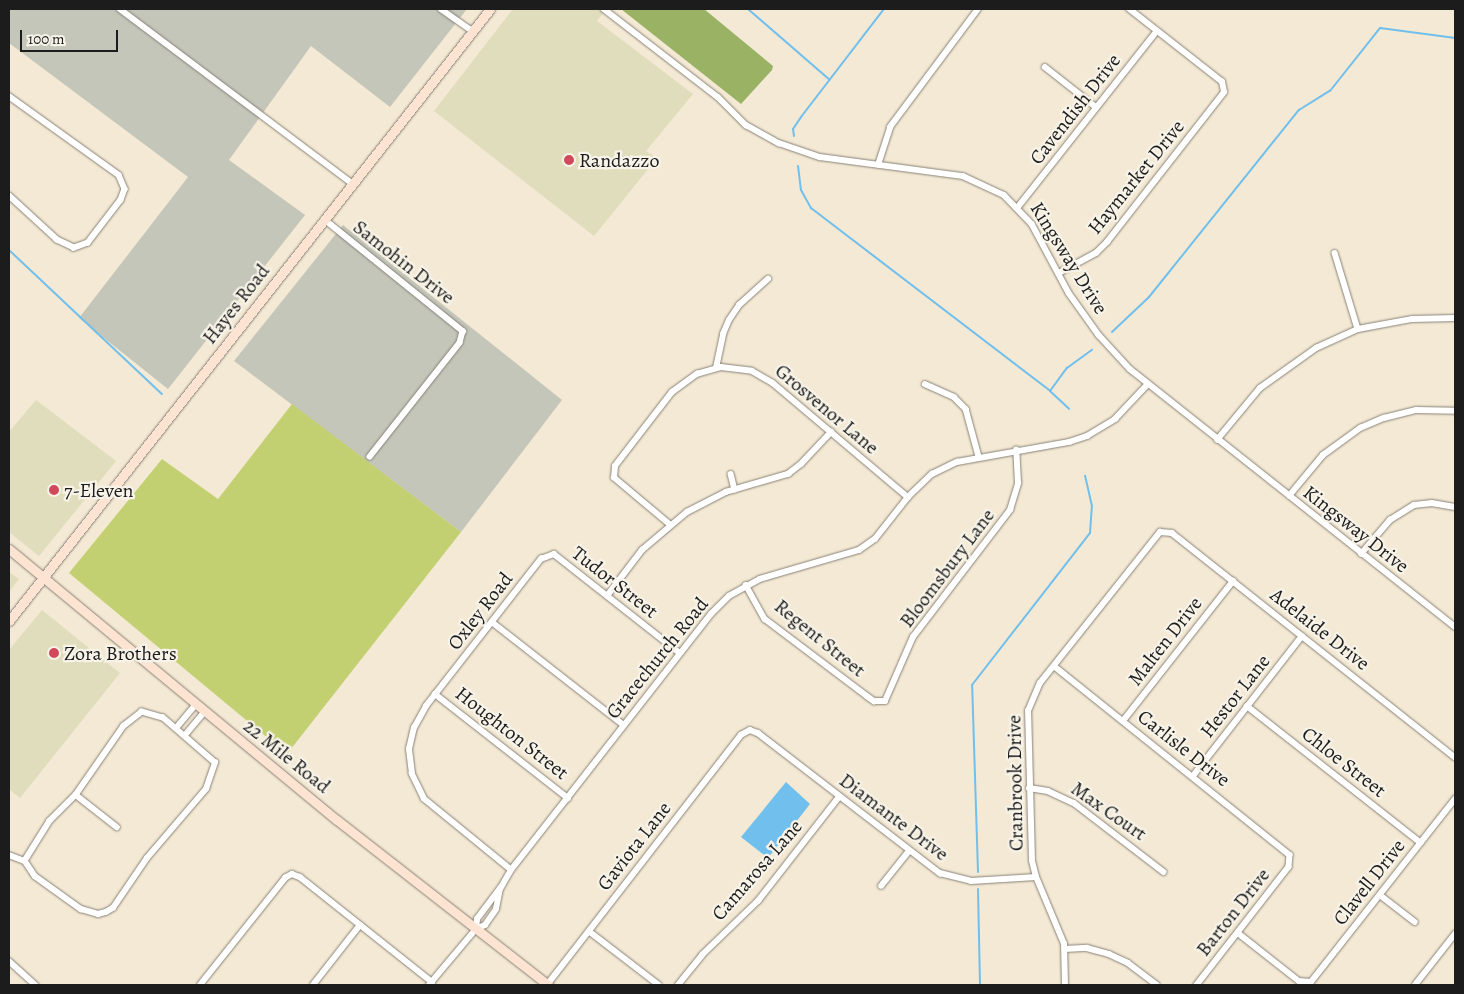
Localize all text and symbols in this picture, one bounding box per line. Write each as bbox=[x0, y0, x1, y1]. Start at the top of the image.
scale bar bbox=[22, 20, 120, 52]
text: 100 m bbox=[28, 29, 65, 49]
street label: Cavendish Drive bbox=[1024, 49, 1126, 169]
street label: Haymarket Drive bbox=[1083, 115, 1189, 239]
place label: Randazzo bbox=[579, 148, 660, 172]
marker: Randazzo bbox=[563, 154, 575, 166]
street label: Kingsway Drive bbox=[1025, 197, 1113, 319]
street label: Samohin Drive bbox=[348, 215, 460, 309]
street label: Hayes Road bbox=[197, 259, 275, 349]
street label: Grosvenor Lane bbox=[770, 359, 884, 459]
place label: 7-Eleven bbox=[64, 478, 134, 502]
street label: Kingsway Drive bbox=[1298, 480, 1414, 578]
marker: 7-Eleven bbox=[48, 484, 60, 496]
street label: Bloomsbury Lane bbox=[895, 504, 999, 632]
street label: Tudor Street bbox=[567, 541, 663, 623]
street label: Oxley Road bbox=[442, 567, 518, 655]
street label: Adelaide Drive bbox=[1266, 583, 1374, 675]
street label: Malten Drive bbox=[1123, 592, 1207, 690]
street label: Gracechurch Road bbox=[601, 593, 713, 723]
street label: Regent Street bbox=[770, 594, 870, 682]
place label: Zora Brothers bbox=[64, 641, 177, 665]
marker: Zora Brothers bbox=[48, 647, 60, 659]
street label: Hestor Lane bbox=[1195, 650, 1275, 742]
street label: Houghton Street bbox=[451, 681, 573, 785]
street label: Carlisle Drive bbox=[1133, 704, 1235, 792]
street label: 22 Mile Road bbox=[239, 714, 335, 798]
street label: Cranbrook Drive bbox=[1002, 715, 1028, 851]
street label: Chloe Street bbox=[1297, 722, 1391, 802]
street label: Diamante Drive bbox=[835, 768, 953, 866]
street label: Max Court bbox=[1067, 776, 1151, 846]
street label: Gaviota Lane bbox=[592, 797, 676, 895]
street label: Camarosa Lane bbox=[707, 815, 807, 925]
street label: Clavell Drive bbox=[1328, 834, 1410, 930]
street label: Barton Drive bbox=[1191, 863, 1275, 961]

